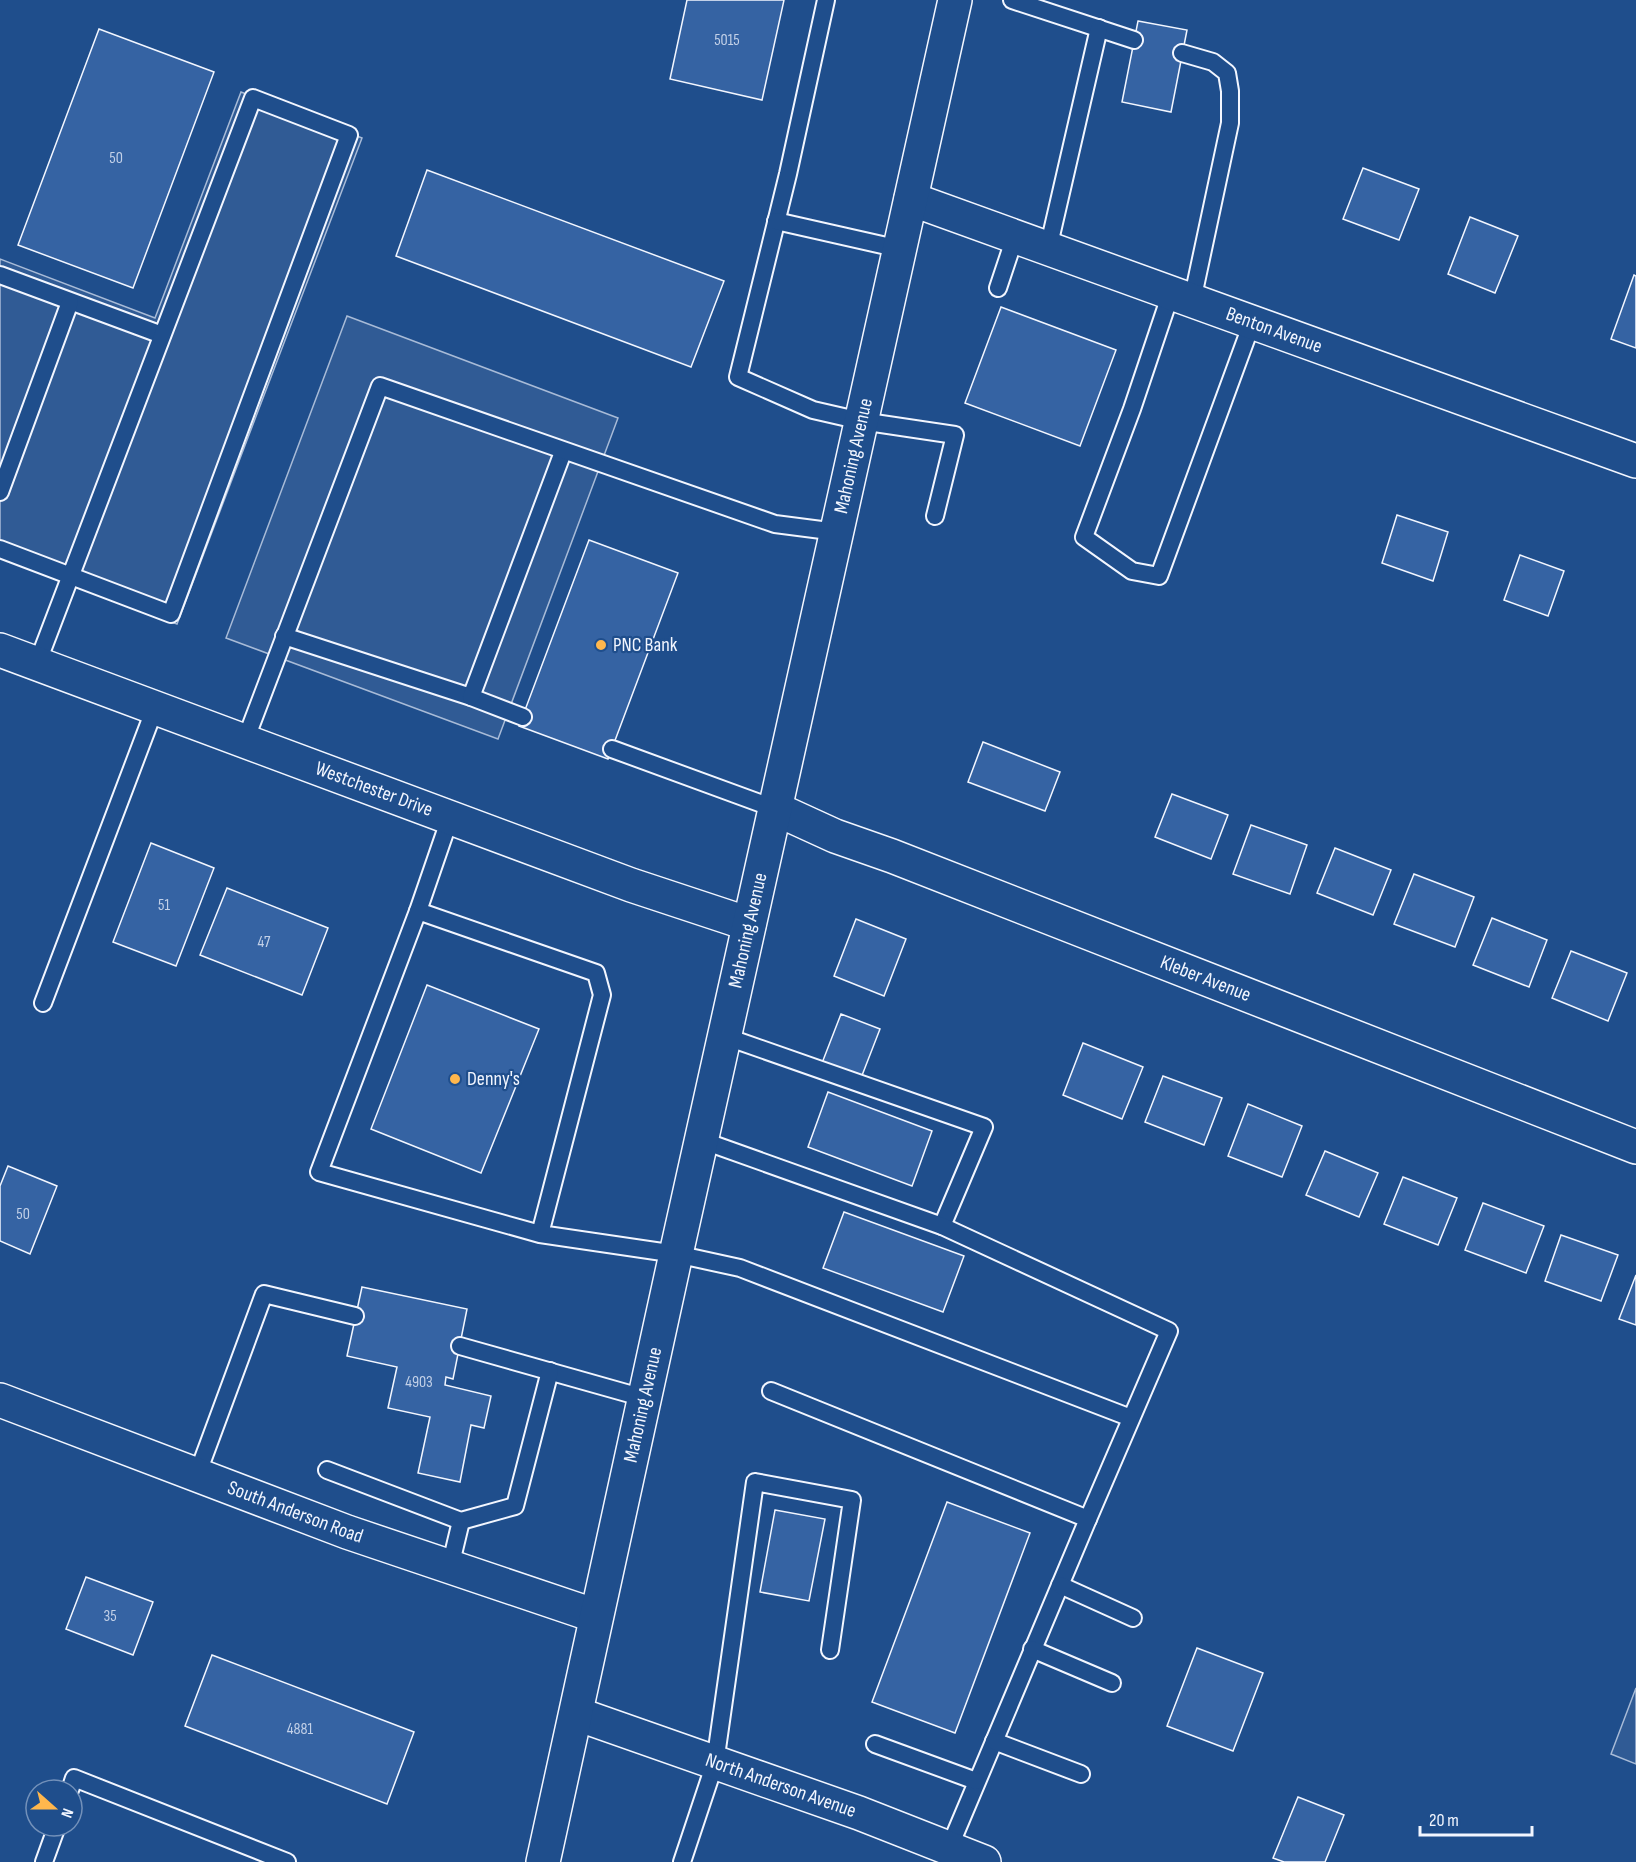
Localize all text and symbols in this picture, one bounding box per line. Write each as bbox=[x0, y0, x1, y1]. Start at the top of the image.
house number: 5015 bbox=[714, 31, 740, 50]
house number: 50 bbox=[109, 149, 123, 168]
street label: Benton Avenue bbox=[1223, 302, 1325, 359]
street label: Mahoning Avenue bbox=[829, 396, 878, 516]
place label: PNC Bank bbox=[613, 633, 678, 657]
marker: PNC Bank bbox=[594, 638, 608, 652]
street label: Westchester Drive bbox=[312, 756, 436, 822]
street label: Mahoning Avenue bbox=[724, 870, 772, 990]
house number: 51 bbox=[158, 896, 170, 915]
house number: 47 bbox=[258, 933, 271, 952]
street label: Kleber Avenue bbox=[1157, 950, 1254, 1007]
place label: Denny's bbox=[467, 1067, 520, 1091]
marker: Denny's bbox=[448, 1072, 462, 1086]
house number: 50 bbox=[16, 1205, 30, 1224]
street label: Mahoning Avenue bbox=[619, 1345, 667, 1465]
house number: 4903 bbox=[405, 1373, 433, 1392]
street label: South Anderson Road bbox=[224, 1476, 366, 1549]
house number: 35 bbox=[103, 1607, 117, 1626]
house number: 4881 bbox=[287, 1720, 314, 1739]
street label: North Anderson Avenue bbox=[702, 1748, 859, 1823]
north arrow bbox=[24, 1778, 84, 1838]
scale bar bbox=[1420, 1799, 1532, 1837]
text: N bbox=[56, 1805, 77, 1820]
text: 20 m bbox=[1429, 1810, 1459, 1831]

